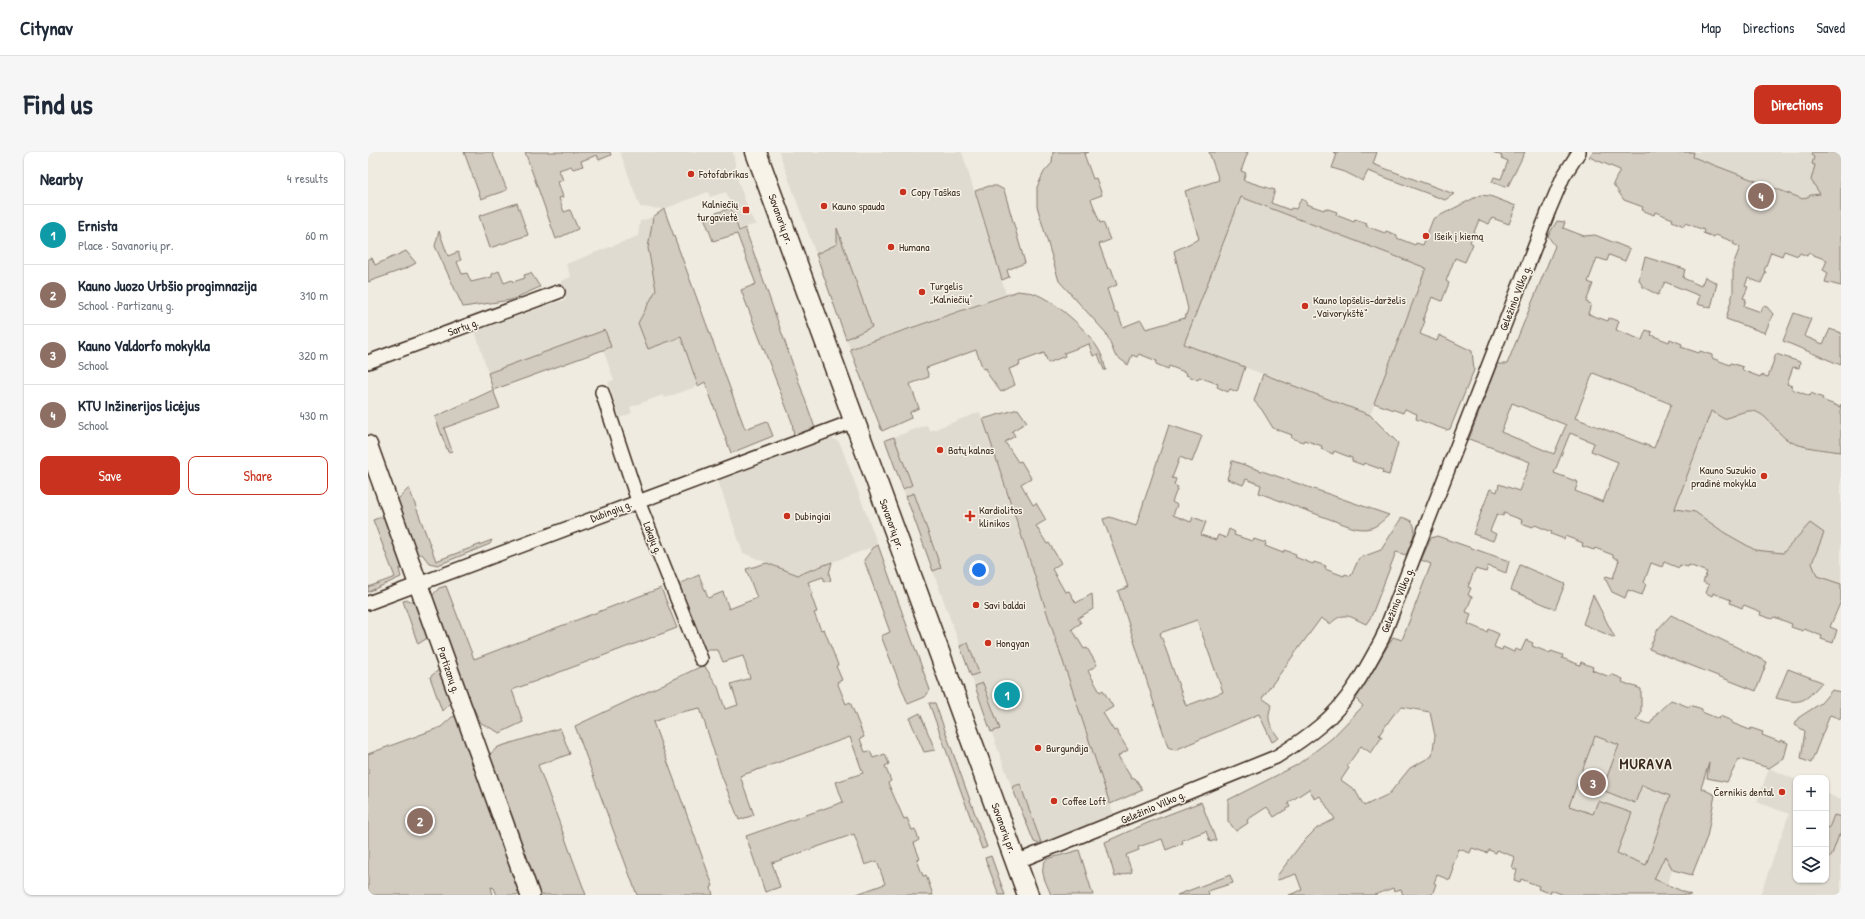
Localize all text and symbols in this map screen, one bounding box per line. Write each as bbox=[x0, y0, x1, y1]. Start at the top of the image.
text: Citynav bbox=[20, 15, 73, 41]
text: Map bbox=[1701, 18, 1721, 37]
text: Directions bbox=[1743, 18, 1794, 37]
text: Saved bbox=[1816, 18, 1845, 37]
text: Find us bbox=[24, 85, 93, 123]
button: Directions bbox=[1754, 85, 1841, 124]
text: Nearby bbox=[40, 167, 83, 190]
place label: Fotofabrikas bbox=[698, 167, 748, 181]
text: 4 results bbox=[287, 169, 328, 187]
marker: Fotofabrikas bbox=[686, 169, 696, 179]
pin: 4 bbox=[1748, 181, 1774, 211]
place label: Copy Taškas bbox=[911, 185, 960, 199]
marker: Copy Taškas bbox=[898, 187, 908, 197]
street label: Savanorių pr. bbox=[765, 192, 797, 246]
place label: Kalniečių turgavietė bbox=[697, 197, 739, 224]
place label: Kauno spauda bbox=[832, 199, 885, 213]
marker: Kauno spauda bbox=[819, 201, 829, 211]
marker: Kalniečių turgavietė bbox=[741, 205, 751, 215]
text: Ernista bbox=[78, 215, 117, 236]
text: 1 bbox=[51, 226, 55, 244]
text: 60 m bbox=[305, 226, 328, 244]
place label: Išeik į kiemą bbox=[1434, 229, 1484, 243]
marker: Išeik į kiemą bbox=[1421, 231, 1431, 241]
text: Place · Savanorių pr. bbox=[78, 236, 174, 254]
place label: Humana bbox=[899, 240, 930, 254]
marker: Humana bbox=[886, 242, 896, 252]
street label: Geležinio Vilko g. bbox=[1496, 263, 1534, 333]
text: Kauno Juozo Urbšio progimnazija bbox=[78, 275, 257, 296]
place label: Turgelis „Kalniečių“ bbox=[930, 279, 973, 306]
text: 2 bbox=[50, 286, 56, 304]
text: 310 m bbox=[300, 286, 328, 304]
marker: Turgelis „Kalniečių“ bbox=[917, 287, 927, 297]
place label: Kauno lopšelis-darželis „Vaivorykštė“ bbox=[1313, 293, 1406, 320]
text: School · Partizanų g. bbox=[78, 296, 174, 314]
marker: Kauno lopšelis-darželis „Vaivorykštė“ bbox=[1300, 301, 1310, 311]
street label: Sartų g. bbox=[446, 315, 480, 339]
text: Kauno Valdorfo mokykla bbox=[78, 335, 210, 356]
text: 3 bbox=[50, 346, 56, 364]
text: 320 m bbox=[298, 346, 328, 364]
text: School bbox=[78, 356, 108, 374]
text: KTU Inžinerijos licėjus bbox=[78, 395, 200, 416]
text: 4 bbox=[51, 406, 55, 424]
text: 430 m bbox=[300, 406, 328, 424]
text: School bbox=[78, 416, 108, 434]
place label: Batų kalnas bbox=[948, 443, 994, 457]
marker: Batų kalnas bbox=[935, 445, 945, 455]
button: Save bbox=[40, 456, 180, 495]
button: Share bbox=[188, 456, 328, 495]
place label: Kauno Suzukio pradinė mokykla bbox=[1691, 463, 1757, 490]
marker: Kauno Suzukio pradinė mokykla bbox=[1759, 471, 1769, 481]
street label: Dubingių g. bbox=[588, 497, 634, 525]
street label: Savanorių pr. bbox=[876, 497, 908, 551]
place label: Kardiolitos klinikos bbox=[979, 503, 1022, 530]
place label: Dubingiai bbox=[795, 509, 831, 523]
marker: Kardiolitos klinikos bbox=[964, 510, 976, 522]
marker: Dubingiai bbox=[782, 511, 792, 521]
street label: Lakajų g. bbox=[640, 520, 666, 556]
your location bbox=[969, 560, 989, 580]
street label: Geležinio Vilko g. bbox=[1378, 565, 1416, 635]
place label: Savi baldai bbox=[984, 598, 1026, 612]
marker: Savi baldai bbox=[971, 600, 981, 610]
place label: Hongyan bbox=[996, 636, 1029, 650]
marker: Hongyan bbox=[983, 638, 993, 648]
street label: Partizanų g. bbox=[435, 645, 463, 695]
pin: 1 bbox=[994, 680, 1020, 710]
place label: Burgundija bbox=[1046, 741, 1089, 755]
marker: Burgundija bbox=[1033, 743, 1043, 753]
district label: MURAVA bbox=[1619, 753, 1673, 774]
pin: 3 bbox=[1580, 768, 1606, 798]
map controls bbox=[1793, 775, 1829, 883]
button: + bbox=[1793, 775, 1829, 811]
place label: Černikis dental bbox=[1713, 785, 1774, 799]
street label: Geležinio Vilko g. bbox=[1119, 787, 1187, 827]
marker: Černikis dental bbox=[1777, 787, 1787, 797]
place label: Coffee Loft bbox=[1062, 794, 1106, 808]
marker: Coffee Loft bbox=[1049, 796, 1059, 806]
street label: Savanorių pr. bbox=[988, 801, 1020, 855]
pin: 2 bbox=[407, 806, 433, 836]
button: − bbox=[1793, 811, 1829, 847]
button: layers bbox=[1793, 847, 1829, 883]

